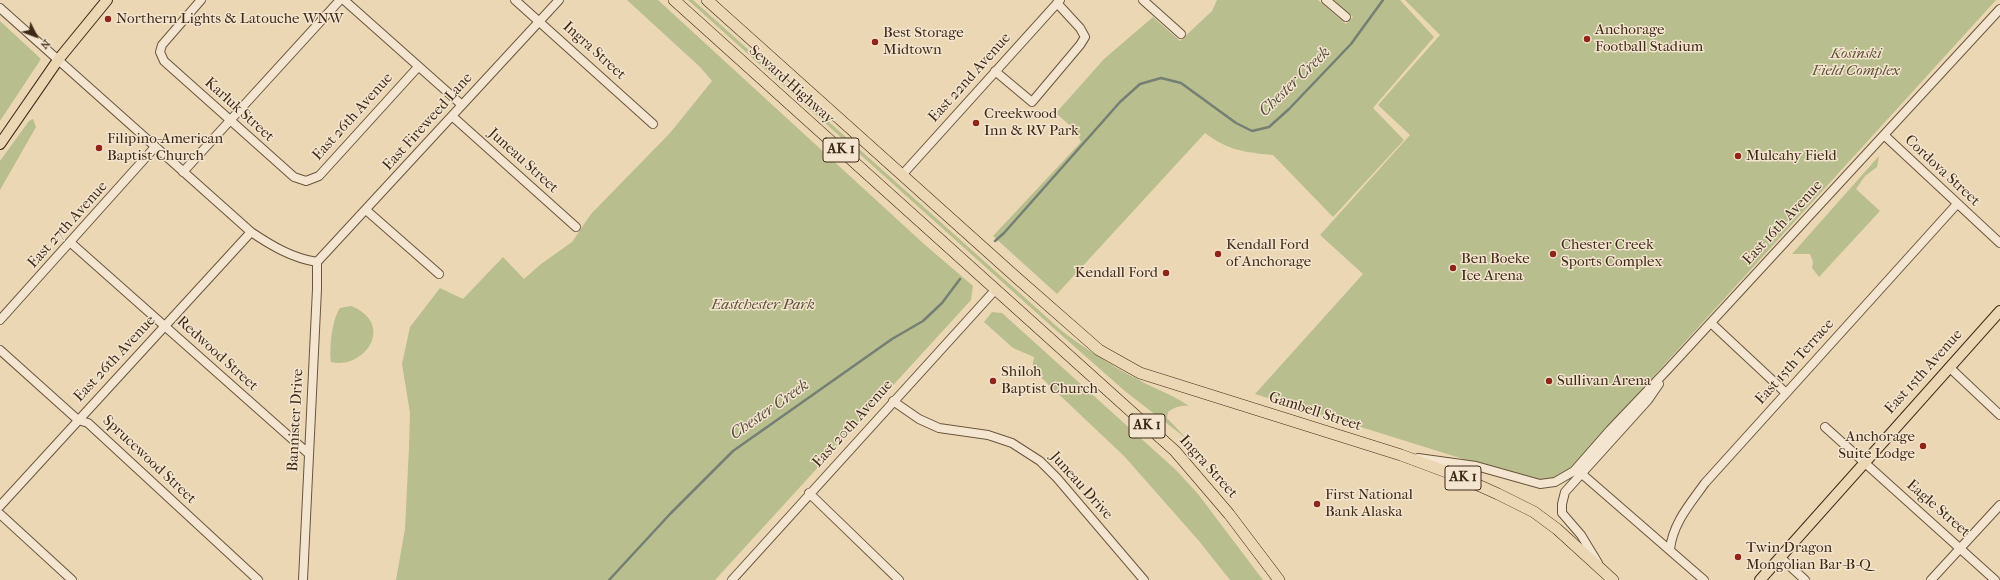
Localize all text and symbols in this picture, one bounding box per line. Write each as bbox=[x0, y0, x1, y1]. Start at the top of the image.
place label: Northern Lights & Latouche WNW bbox=[116, 10, 343, 28]
marker: Northern Lights & Latouche WNW bbox=[103, 14, 113, 24]
north arrow bbox=[16, 16, 56, 56]
street label: Ingra Street bbox=[559, 18, 629, 84]
place label: Anchorage Football Stadium bbox=[1595, 21, 1703, 56]
place label: Best Storage Midtown bbox=[883, 24, 964, 59]
street label: East 22nd Avenue bbox=[925, 30, 1015, 126]
marker: Anchorage Football Stadium bbox=[1582, 34, 1592, 44]
text: N bbox=[38, 37, 53, 52]
marker: Best Storage Midtown bbox=[870, 37, 880, 47]
street label: Seward Highway bbox=[745, 42, 837, 128]
water label: Chester Creek bbox=[1255, 43, 1335, 121]
park label: Kosinski Field Complex bbox=[1812, 45, 1900, 80]
street label: East Fireweed Lane bbox=[379, 69, 477, 175]
street label: East 26th Avenue bbox=[309, 70, 397, 164]
street label: Karluk Street bbox=[201, 74, 277, 146]
place label: Creekwood Inn & RV Park bbox=[984, 105, 1079, 140]
marker: Creekwood Inn & RV Park bbox=[971, 118, 981, 128]
street label: Juneau Street bbox=[484, 125, 562, 197]
place label: Filipino-American Baptist Church bbox=[107, 130, 223, 165]
street label: Cordova Street bbox=[1901, 132, 1983, 210]
road number: AK 1 bbox=[823, 138, 859, 162]
marker: Filipino-American Baptist Church bbox=[94, 143, 104, 153]
place label: Mulcahy Field bbox=[1746, 147, 1837, 165]
marker: Mulcahy Field bbox=[1733, 151, 1743, 161]
street label: East 16th Avenue bbox=[1739, 177, 1827, 269]
street label: East 27th Avenue bbox=[24, 178, 112, 272]
place label: Kendall Ford of Anchorage bbox=[1226, 236, 1311, 271]
place label: Chester Creek Sports Complex bbox=[1561, 236, 1662, 271]
marker: Kendall Ford of Anchorage bbox=[1213, 249, 1223, 259]
marker: Chester Creek Sports Complex bbox=[1548, 249, 1558, 259]
place label: Ben Boeke Ice Arena bbox=[1461, 250, 1530, 285]
marker: Ben Boeke Ice Arena bbox=[1448, 263, 1458, 273]
place label: Kendall Ford bbox=[1075, 264, 1158, 282]
marker: Kendall Ford bbox=[1161, 268, 1171, 278]
park label: Eastchester Park bbox=[711, 296, 815, 314]
street label: East 26th Avenue bbox=[70, 312, 160, 406]
street label: Redwood Street bbox=[173, 313, 261, 395]
street label: East 15th Terrace bbox=[1752, 315, 1838, 409]
street label: East 15th Avenue bbox=[1881, 326, 1967, 418]
place label: Shiloh Baptist Church bbox=[1001, 363, 1098, 398]
street label: Bannister Drive bbox=[284, 368, 308, 472]
place label: Sullivan Arena bbox=[1557, 372, 1651, 390]
water label: Chester Creek bbox=[727, 376, 813, 444]
marker: Shiloh Baptist Church bbox=[988, 376, 998, 386]
marker: Sullivan Arena bbox=[1544, 376, 1554, 386]
street label: East 20th Avenue bbox=[809, 377, 897, 471]
street label: Gambell Street bbox=[1266, 389, 1364, 435]
street label: Sprucewood Street bbox=[98, 412, 200, 508]
road number: AK 1 bbox=[1129, 414, 1165, 438]
place label: Anchorage Suite Lodge bbox=[1838, 428, 1915, 463]
street label: Ingra Street bbox=[1175, 432, 1241, 502]
marker: Anchorage Suite Lodge bbox=[1918, 441, 1928, 451]
street label: Juneau Drive bbox=[1046, 448, 1116, 524]
road number: AK 1 bbox=[1445, 466, 1481, 490]
street label: Eagle Street bbox=[1903, 477, 1973, 541]
place label: First National Bank Alaska bbox=[1325, 486, 1413, 521]
marker: First National Bank Alaska bbox=[1312, 499, 1322, 509]
place label: Twin Dragon Mongolian Bar-B-Q bbox=[1746, 539, 1871, 574]
marker: Twin Dragon Mongolian Bar-B-Q bbox=[1733, 552, 1743, 562]

